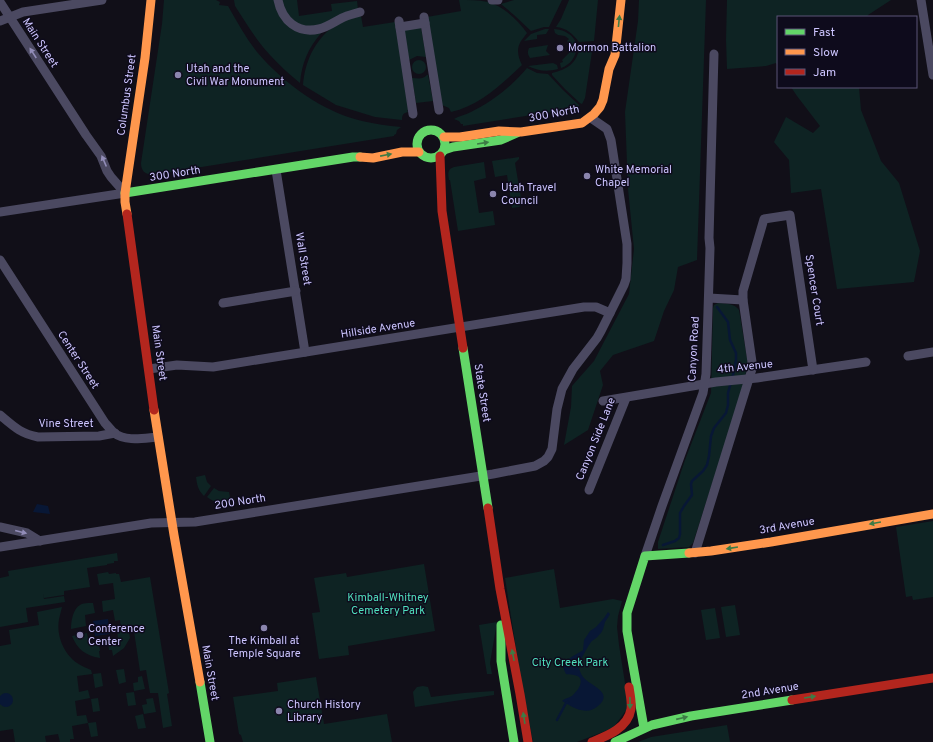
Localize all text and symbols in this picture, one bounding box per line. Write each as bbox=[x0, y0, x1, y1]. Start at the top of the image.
one-way arrow bbox=[616, 15, 622, 27]
street label: Main Street bbox=[19, 16, 61, 70]
legend bbox=[777, 16, 917, 88]
text: Fast bbox=[813, 25, 835, 41]
place label: Mormon Battalion bbox=[568, 41, 656, 55]
marker: Mormon Battalion bbox=[555, 43, 565, 53]
text: Slow bbox=[813, 45, 839, 61]
one-way arrow bbox=[29, 47, 36, 59]
street label: Columbus Street bbox=[114, 53, 140, 137]
place label: Utah and the Civil War Monument bbox=[186, 62, 284, 89]
text: Jam bbox=[813, 65, 836, 81]
marker: Utah and the Civil War Monument bbox=[173, 70, 183, 80]
street label: 300 North bbox=[527, 102, 581, 126]
one-way arrow bbox=[477, 140, 489, 146]
one-way arrow bbox=[380, 152, 392, 158]
one-way arrow bbox=[100, 155, 106, 167]
street label: 300 North bbox=[148, 163, 202, 185]
place label: White Memorial Chapel bbox=[595, 163, 672, 190]
marker: White Memorial Chapel bbox=[582, 171, 592, 181]
place label: Utah Travel Council bbox=[501, 181, 556, 208]
marker: Utah Travel Council bbox=[488, 189, 498, 199]
street label: Wall Street bbox=[292, 232, 314, 286]
street label: Spencer Court bbox=[801, 253, 827, 327]
street label: Hillside Avenue bbox=[340, 316, 416, 342]
street label: Canyon Road bbox=[685, 316, 703, 382]
street label: Main Street bbox=[148, 324, 170, 382]
street label: Center Street bbox=[54, 328, 102, 392]
street label: 4th Avenue bbox=[716, 357, 774, 377]
street label: State Street bbox=[470, 363, 494, 423]
street label: Canyon Side Lane bbox=[573, 395, 619, 483]
street label: Vine Street bbox=[38, 417, 94, 431]
street label: 200 North bbox=[213, 491, 267, 513]
street label: 3rd Avenue bbox=[758, 514, 816, 538]
one-way arrow bbox=[869, 521, 881, 527]
one-way arrow bbox=[15, 529, 27, 535]
one-way arrow bbox=[726, 545, 738, 551]
park label: Kimball-Whitney Cemetery Park bbox=[347, 591, 429, 618]
place label: Conference Center bbox=[88, 622, 145, 649]
marker: The Kimball at Temple Square bbox=[259, 623, 269, 633]
marker: Conference Center bbox=[75, 630, 85, 640]
place label: The Kimball at Temple Square bbox=[227, 634, 301, 661]
street label: Main Street bbox=[198, 644, 222, 702]
one-way arrow bbox=[509, 649, 515, 661]
park label: City Creek Park bbox=[532, 656, 608, 670]
street label: 2nd Avenue bbox=[740, 680, 800, 702]
one-way arrow bbox=[804, 694, 816, 700]
one-way arrow bbox=[627, 697, 633, 710]
place label: Church History Library bbox=[287, 698, 361, 725]
marker: Church History Library bbox=[274, 706, 284, 716]
one-way arrow bbox=[521, 712, 527, 724]
one-way arrow bbox=[676, 715, 688, 721]

